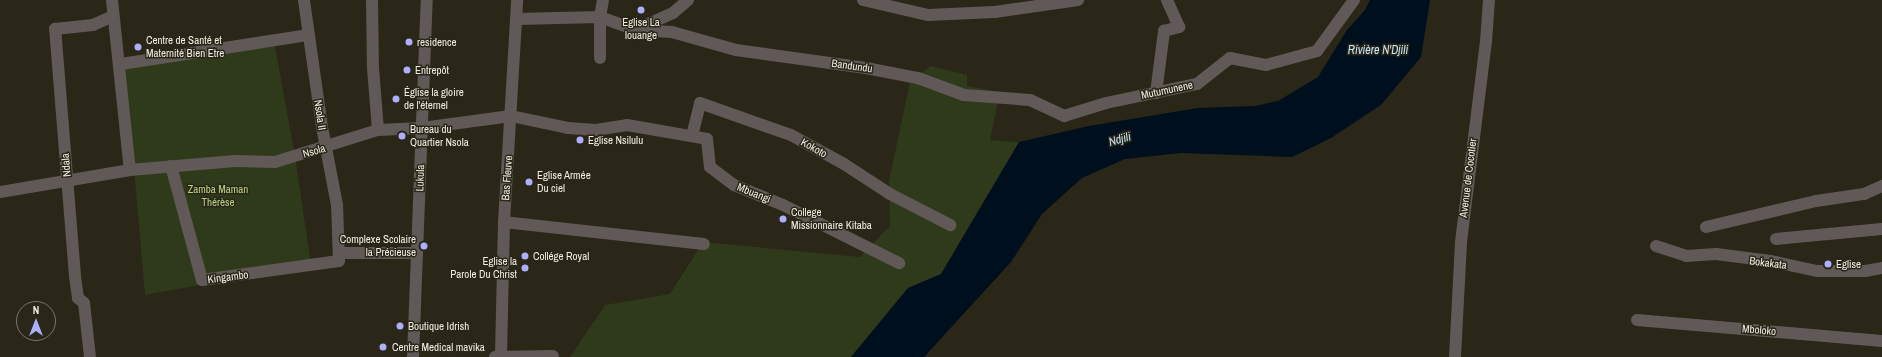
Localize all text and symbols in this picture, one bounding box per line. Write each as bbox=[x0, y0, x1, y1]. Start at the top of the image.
marker: Eglise La louange bbox=[636, 5, 646, 15]
place label: Eglise La louange bbox=[622, 16, 660, 42]
place label: Centre de Santé et Maternité Bien Etre bbox=[146, 34, 224, 60]
place label: residence bbox=[417, 35, 457, 49]
marker: residence bbox=[404, 37, 414, 47]
marker: Centre de Santé et Maternité Bien Etre bbox=[133, 42, 143, 52]
water label: Rivière N'Djili bbox=[1348, 44, 1408, 58]
street label: Bandundu bbox=[831, 57, 873, 75]
place label: Entrepôt bbox=[415, 63, 449, 77]
marker: Entrepôt bbox=[402, 65, 412, 75]
street label: Mutumunene bbox=[1140, 78, 1194, 102]
place label: Église la gloire de l'éternel bbox=[404, 86, 464, 112]
marker: Église la gloire de l'éternel bbox=[391, 94, 401, 104]
street label: Nsola II bbox=[311, 99, 329, 131]
place label: Bureau du Quartier Nsola bbox=[410, 123, 469, 149]
water label: Ndjili bbox=[1107, 130, 1133, 150]
marker: Bureau du Quartier Nsola bbox=[397, 131, 407, 141]
place label: Eglise Nsilulu bbox=[588, 133, 643, 147]
marker: Eglise Nsilulu bbox=[575, 135, 585, 145]
street label: Kokoto bbox=[799, 135, 829, 161]
street label: Avenue de Cocotier bbox=[1457, 138, 1479, 218]
street label: Nsola bbox=[301, 141, 327, 161]
street label: Ndala bbox=[58, 153, 74, 177]
street label: Bas Fleuve bbox=[499, 155, 515, 201]
street label: Lukula bbox=[413, 164, 427, 192]
place label: Eglise Armée Du ciel bbox=[537, 169, 591, 195]
marker: Eglise Armée Du ciel bbox=[524, 177, 534, 187]
street label: Mbuangi bbox=[735, 180, 773, 206]
park label: Zamba Maman Thérèse bbox=[188, 183, 248, 209]
place label: College Missionnaire Kitaba bbox=[791, 206, 872, 232]
marker: College Missionnaire Kitaba bbox=[778, 214, 788, 224]
place label: Complexe Scolaire la Précieuse bbox=[340, 233, 416, 259]
marker: Complexe Scolaire la Précieuse bbox=[419, 241, 429, 251]
place label: Collége Royal bbox=[533, 249, 589, 263]
marker: Collége Royal bbox=[520, 251, 530, 261]
street label: Bokakata bbox=[1749, 254, 1787, 272]
place label: Eglise la Parole Du Christ bbox=[450, 255, 517, 281]
place label: Eglise bbox=[1836, 257, 1861, 271]
marker: Eglise bbox=[1823, 259, 1833, 269]
marker: Eglise la Parole Du Christ bbox=[520, 263, 530, 273]
street label: Kingambo bbox=[207, 268, 249, 286]
north arrow bbox=[16, 301, 56, 341]
text: N bbox=[33, 303, 39, 317]
place label: Boutique Idrish bbox=[408, 319, 469, 333]
marker: Boutique Idrish bbox=[395, 321, 405, 331]
street label: Mboloko bbox=[1741, 322, 1777, 338]
place label: Centre Medical mavika bbox=[392, 340, 485, 354]
marker: Centre Medical mavika bbox=[377, 341, 389, 353]

